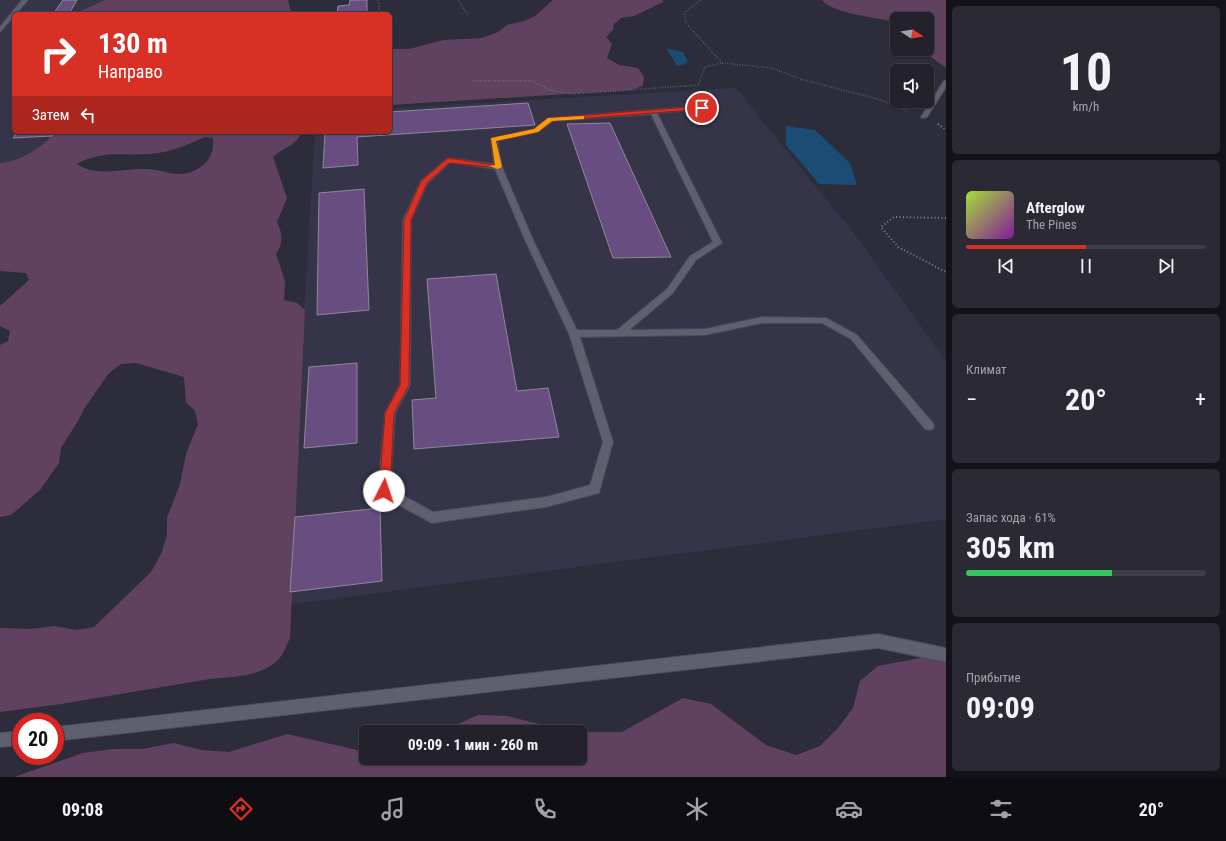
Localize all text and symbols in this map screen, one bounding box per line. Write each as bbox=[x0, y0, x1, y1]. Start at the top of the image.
north arrow bbox=[890, 12, 934, 56]
map controls bbox=[890, 12, 934, 108]
text: 130 m bbox=[98, 27, 168, 60]
icon: right bbox=[32, 28, 84, 80]
text: 10 bbox=[1060, 42, 1112, 103]
text: Направо bbox=[98, 61, 163, 82]
button: sound bbox=[890, 64, 934, 108]
pin bbox=[685, 91, 719, 125]
icon: arrive bbox=[691, 97, 713, 119]
text: km/h bbox=[1073, 99, 1099, 114]
icon: left bbox=[77, 104, 99, 126]
text: Затем bbox=[32, 106, 69, 124]
text: Afterglow bbox=[1026, 199, 1085, 217]
text: The Pines bbox=[1026, 217, 1077, 232]
icon: previous bbox=[995, 255, 1017, 277]
icon: pause bbox=[1075, 255, 1097, 277]
icon: next bbox=[1155, 255, 1177, 277]
text: Климат bbox=[966, 362, 1007, 377]
text: 20° bbox=[1065, 382, 1107, 417]
text: − bbox=[966, 387, 977, 412]
text: + bbox=[1195, 387, 1206, 412]
position arrow bbox=[363, 470, 405, 512]
text: Запас хода · 61% bbox=[966, 510, 1056, 525]
text: 305 km bbox=[966, 530, 1055, 565]
text: Прибытие bbox=[966, 670, 1021, 685]
text: 09:09 bbox=[966, 690, 1035, 725]
speed limit sign: 20 bbox=[12, 713, 64, 765]
text: 09:09 · 1 мин · 260 m bbox=[408, 736, 538, 754]
icon: directions bbox=[227, 795, 255, 823]
icon: music bbox=[379, 795, 407, 823]
icon: phone bbox=[531, 795, 559, 823]
icon: climate bbox=[683, 795, 711, 823]
icon: car bbox=[835, 795, 863, 823]
icon: filters bbox=[987, 795, 1015, 823]
text: 09:08 bbox=[62, 799, 103, 820]
text: 20° bbox=[1139, 799, 1164, 820]

